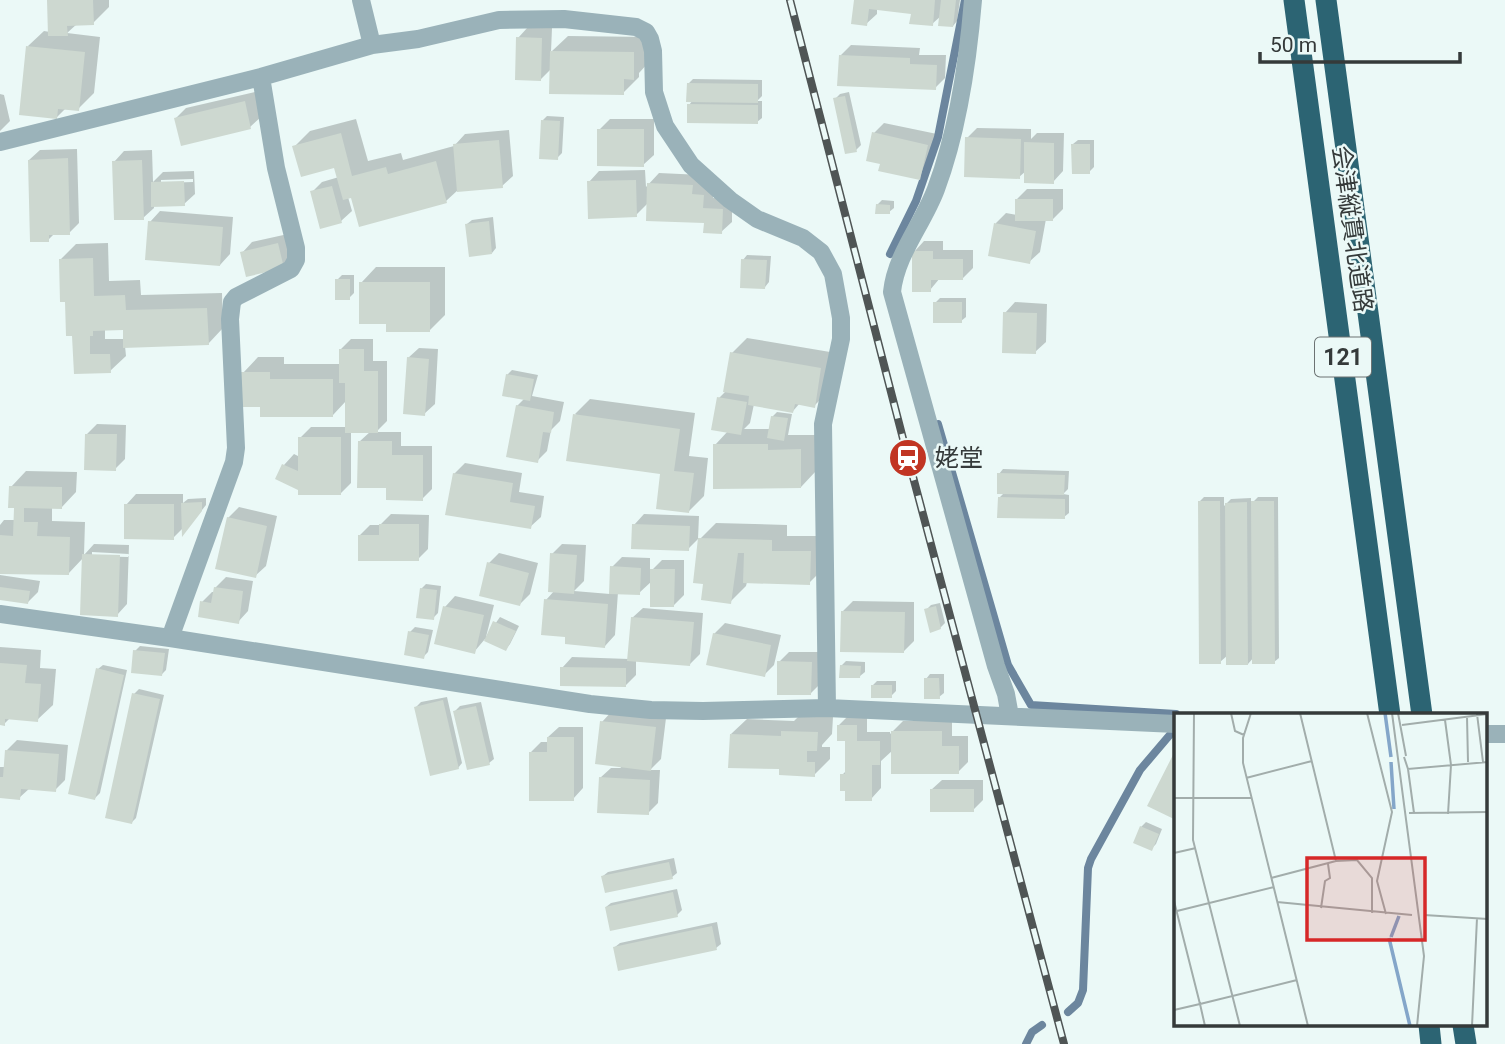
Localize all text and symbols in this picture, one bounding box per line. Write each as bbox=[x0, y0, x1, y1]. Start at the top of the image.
scale bar bbox=[1260, 21, 1460, 65]
text: 50 m bbox=[1270, 33, 1317, 57]
street label: 会津縦貫北道路 bbox=[1326, 144, 1378, 314]
road number: 121 bbox=[1315, 338, 1371, 376]
station icon: 姥堂 bbox=[887, 437, 929, 479]
place label: 姥堂 bbox=[935, 444, 983, 472]
inset map bbox=[1174, 713, 1488, 1026]

